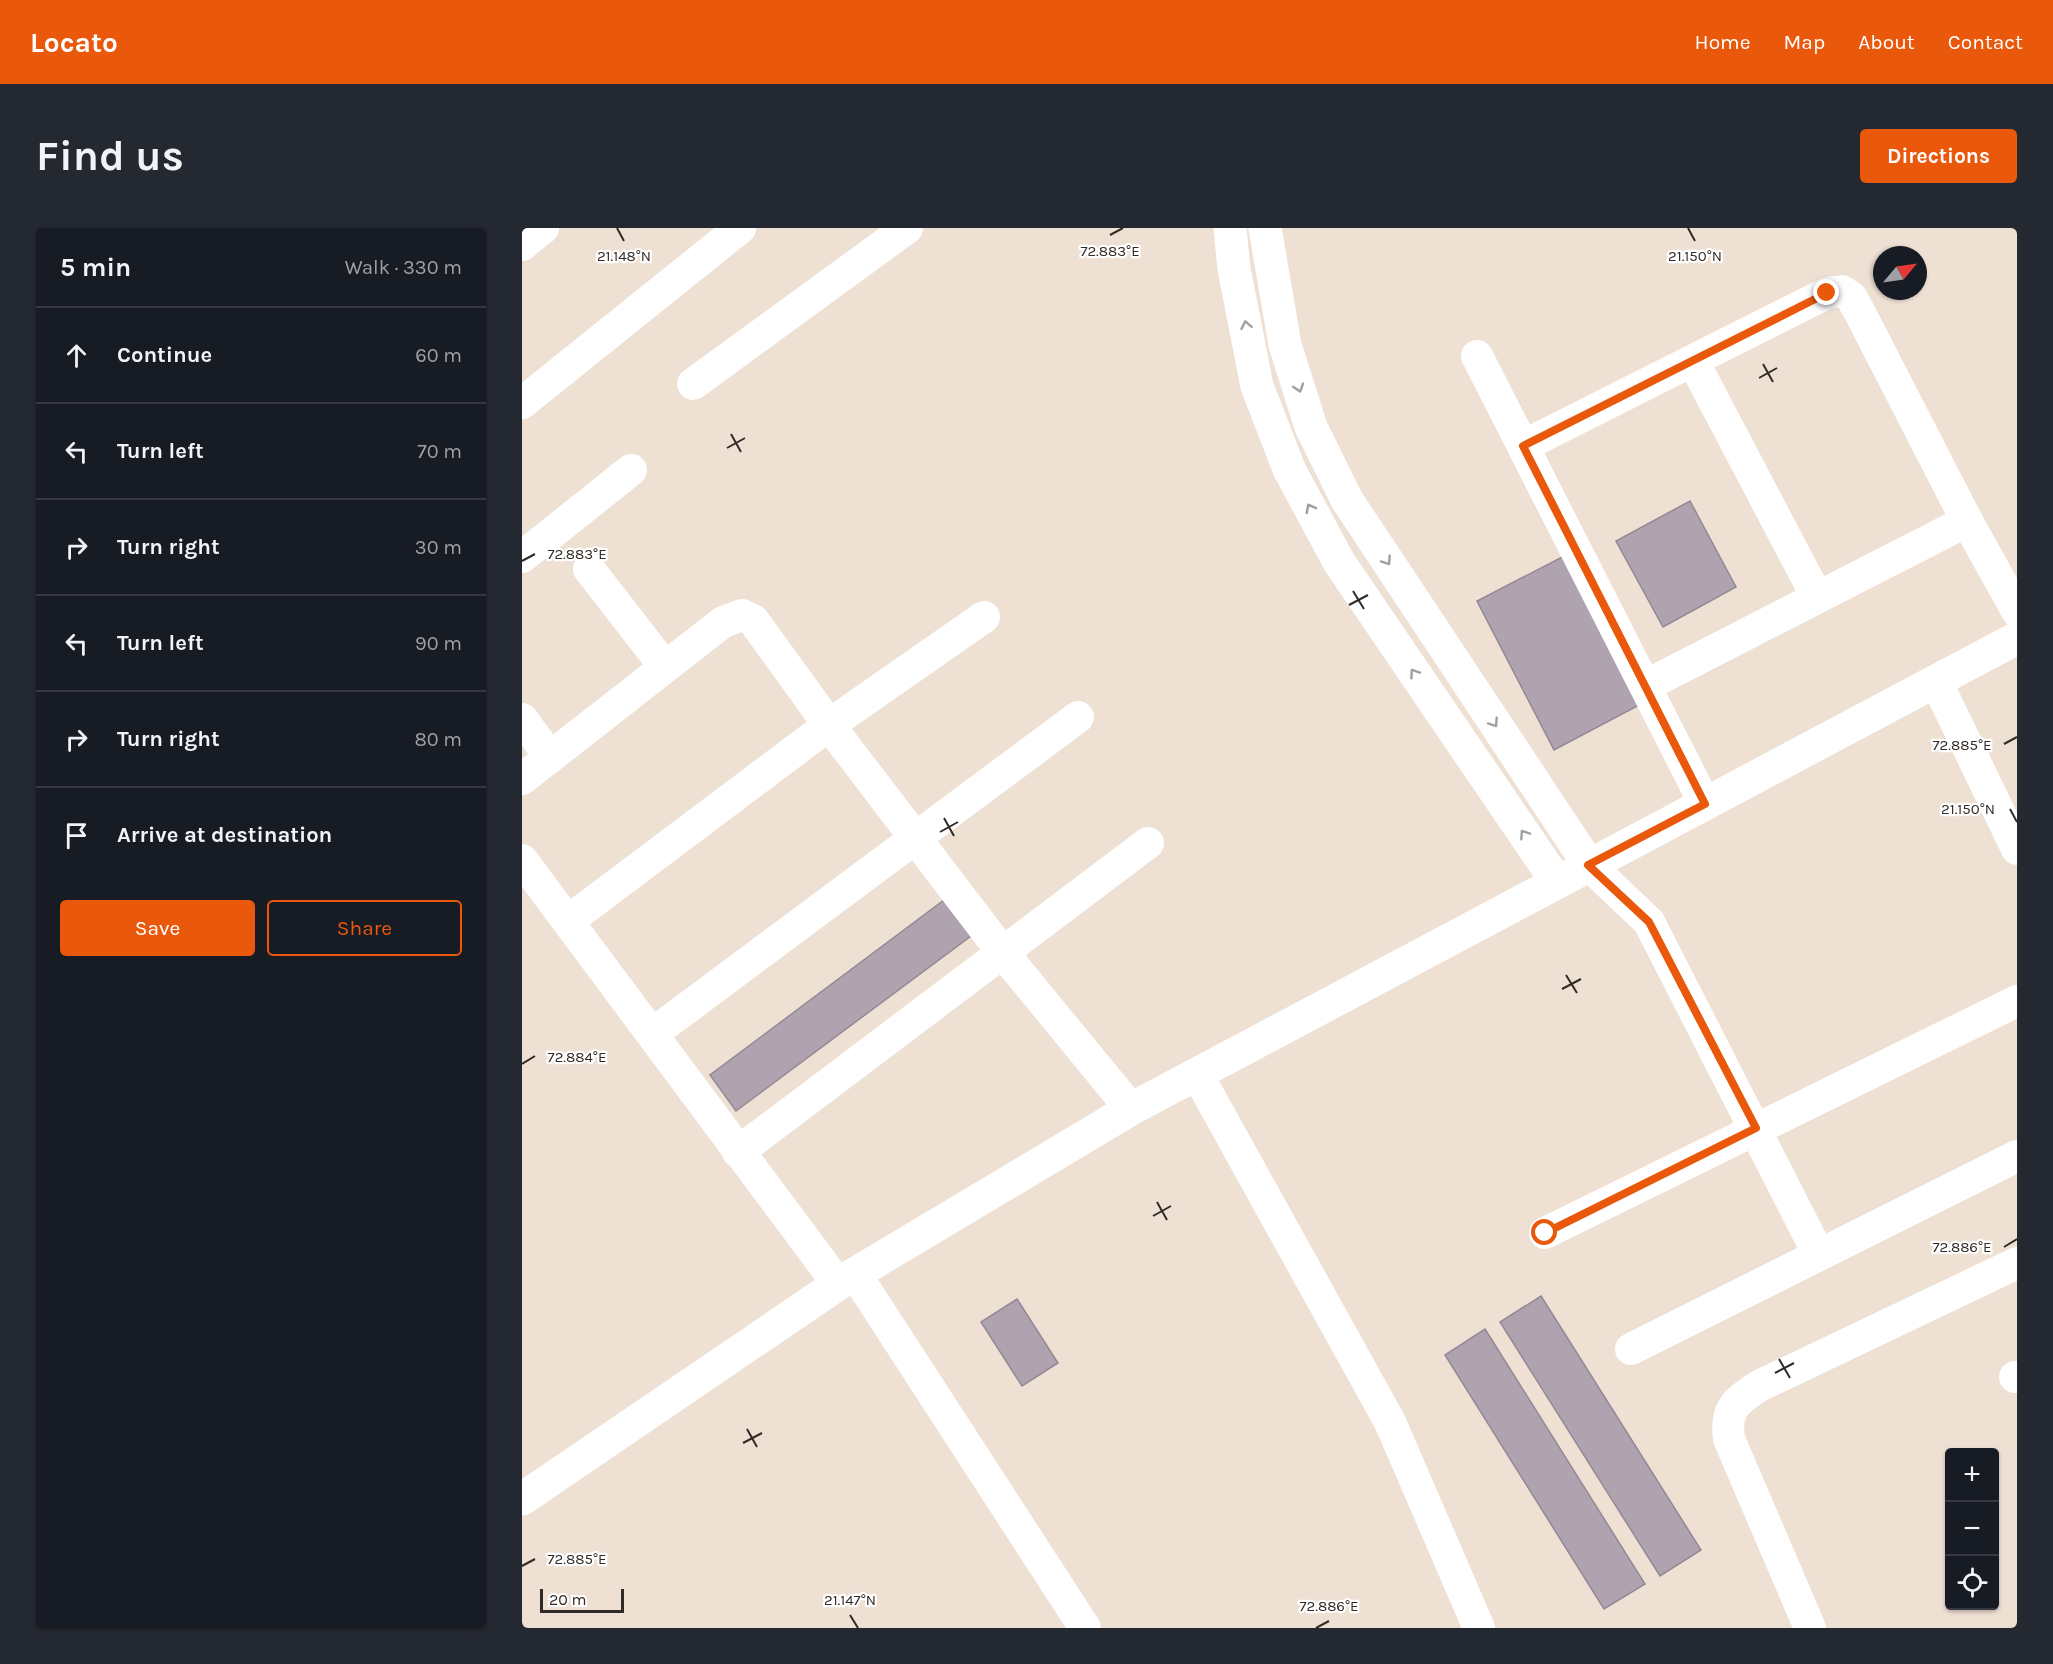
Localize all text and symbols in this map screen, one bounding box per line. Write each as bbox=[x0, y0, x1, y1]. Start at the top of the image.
text: Locato bbox=[30, 26, 118, 59]
text: Home bbox=[1695, 30, 1751, 54]
text: Map bbox=[1784, 30, 1825, 54]
text: About bbox=[1858, 30, 1915, 54]
text: Contact bbox=[1948, 30, 2023, 54]
button: Directions bbox=[1860, 129, 2017, 183]
text: Find us bbox=[36, 131, 184, 181]
text: 72.883°E bbox=[1080, 242, 1140, 260]
north arrow bbox=[1873, 246, 1927, 300]
text: 21.148°N bbox=[597, 247, 651, 265]
text: 21.150°N bbox=[1668, 247, 1722, 265]
text: 5 min bbox=[60, 252, 131, 283]
text: Walk · 330 m bbox=[345, 256, 462, 279]
route end bbox=[1813, 279, 1839, 305]
one-way arrow bbox=[1240, 321, 1253, 331]
icon: ahead bbox=[60, 339, 93, 372]
text: Continue bbox=[117, 342, 212, 368]
text: 60 m bbox=[415, 344, 462, 367]
one-way arrow bbox=[1291, 382, 1304, 393]
icon: left bbox=[60, 435, 93, 468]
text: Turn left bbox=[117, 438, 204, 464]
text: 70 m bbox=[417, 440, 462, 463]
one-way arrow bbox=[1306, 504, 1317, 514]
icon: right bbox=[60, 531, 93, 564]
text: Turn right bbox=[117, 534, 220, 560]
text: 30 m bbox=[415, 536, 462, 559]
text: 72.883°E bbox=[547, 545, 607, 563]
one-way arrow bbox=[1379, 554, 1390, 565]
icon: left bbox=[60, 627, 93, 660]
text: Turn left bbox=[117, 630, 204, 656]
text: 90 m bbox=[415, 632, 462, 655]
one-way arrow bbox=[1410, 668, 1421, 679]
one-way arrow bbox=[1487, 716, 1498, 727]
icon: right bbox=[60, 723, 93, 756]
text: Turn right bbox=[117, 726, 220, 752]
text: 80 m bbox=[414, 728, 462, 751]
text: 72.885°E bbox=[1933, 736, 1991, 754]
text: 21.150°N bbox=[1941, 800, 1995, 818]
icon: arrive bbox=[60, 819, 93, 852]
text: Arrive at destination bbox=[117, 822, 332, 848]
one-way arrow bbox=[1520, 830, 1531, 841]
button: Save bbox=[60, 900, 255, 956]
button: Share bbox=[267, 900, 462, 956]
text: 72.884°E bbox=[548, 1048, 606, 1066]
route start bbox=[1531, 1219, 1557, 1245]
text: 72.886°E bbox=[1933, 1238, 1991, 1256]
map controls bbox=[1945, 1448, 1999, 1610]
button: + bbox=[1945, 1448, 1999, 1502]
button: − bbox=[1945, 1502, 1999, 1556]
text: 72.885°E bbox=[548, 1550, 606, 1568]
button: locate bbox=[1945, 1556, 1999, 1610]
scale bar bbox=[540, 1586, 624, 1614]
text: 20 m bbox=[549, 1590, 587, 1609]
text: 21.147°N bbox=[824, 1591, 876, 1609]
text: 72.886°E bbox=[1300, 1597, 1358, 1615]

